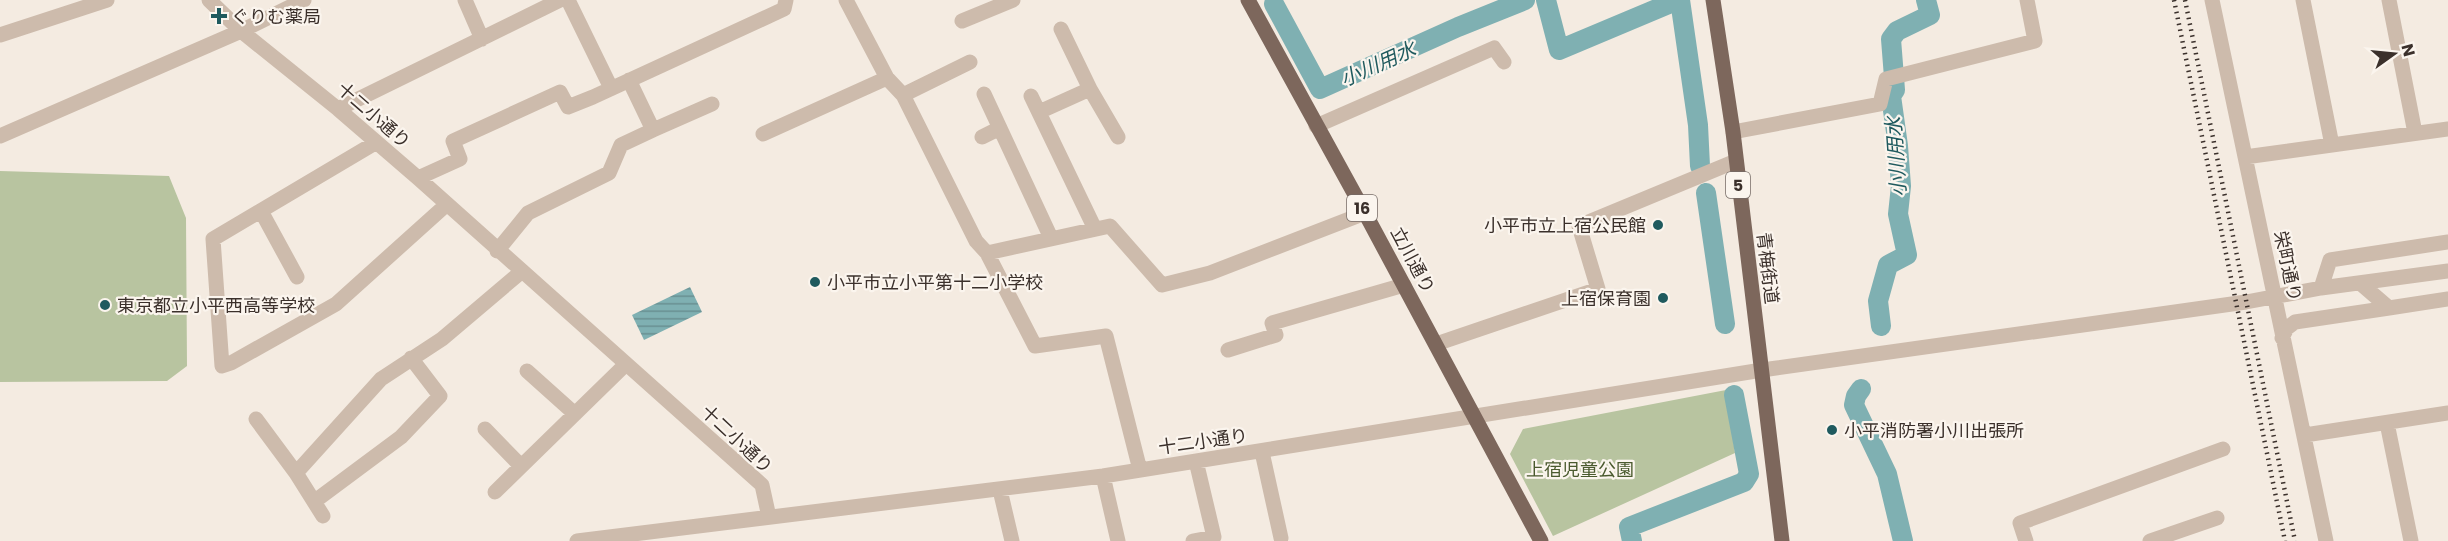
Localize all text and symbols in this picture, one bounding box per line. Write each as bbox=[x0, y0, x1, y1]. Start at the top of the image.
place label: ぐりむ薬局 bbox=[231, 4, 321, 29]
marker: ぐりむ薬局 bbox=[212, 9, 226, 23]
north arrow bbox=[2364, 24, 2424, 84]
water label: 小川用水 bbox=[1336, 34, 1422, 93]
text: N bbox=[2395, 41, 2421, 59]
street label: 十二小通り bbox=[332, 76, 416, 154]
water label: 小川用水 bbox=[1879, 114, 1913, 198]
road number: 5 bbox=[1726, 172, 1750, 198]
road number: 16 bbox=[1347, 195, 1377, 221]
place label: 小平市立上宿公民館 bbox=[1484, 213, 1646, 238]
marker: 小平市立上宿公民館 bbox=[1651, 218, 1665, 232]
street label: 立川通り bbox=[1385, 222, 1441, 298]
street label: 栄町通り bbox=[2268, 228, 2308, 304]
street label: 青梅街道 bbox=[1751, 231, 1785, 305]
place label: 小平市立小平第十二小学校 bbox=[827, 270, 1043, 295]
marker: 小平市立小平第十二小学校 bbox=[808, 275, 822, 289]
place label: 上宿保育園 bbox=[1561, 286, 1651, 311]
marker: 上宿保育園 bbox=[1656, 291, 1670, 305]
place label: 東京都立小平西高等学校 bbox=[117, 293, 315, 318]
marker: 東京都立小平西高等学校 bbox=[98, 298, 112, 312]
street label: 十二小通り bbox=[696, 399, 778, 479]
place label: 小平消防署小川出張所 bbox=[1844, 418, 2024, 443]
street label: 十二小通り bbox=[1157, 422, 1249, 460]
marker: 小平消防署小川出張所 bbox=[1825, 423, 1839, 437]
park label: 上宿児童公園 bbox=[1526, 457, 1634, 482]

